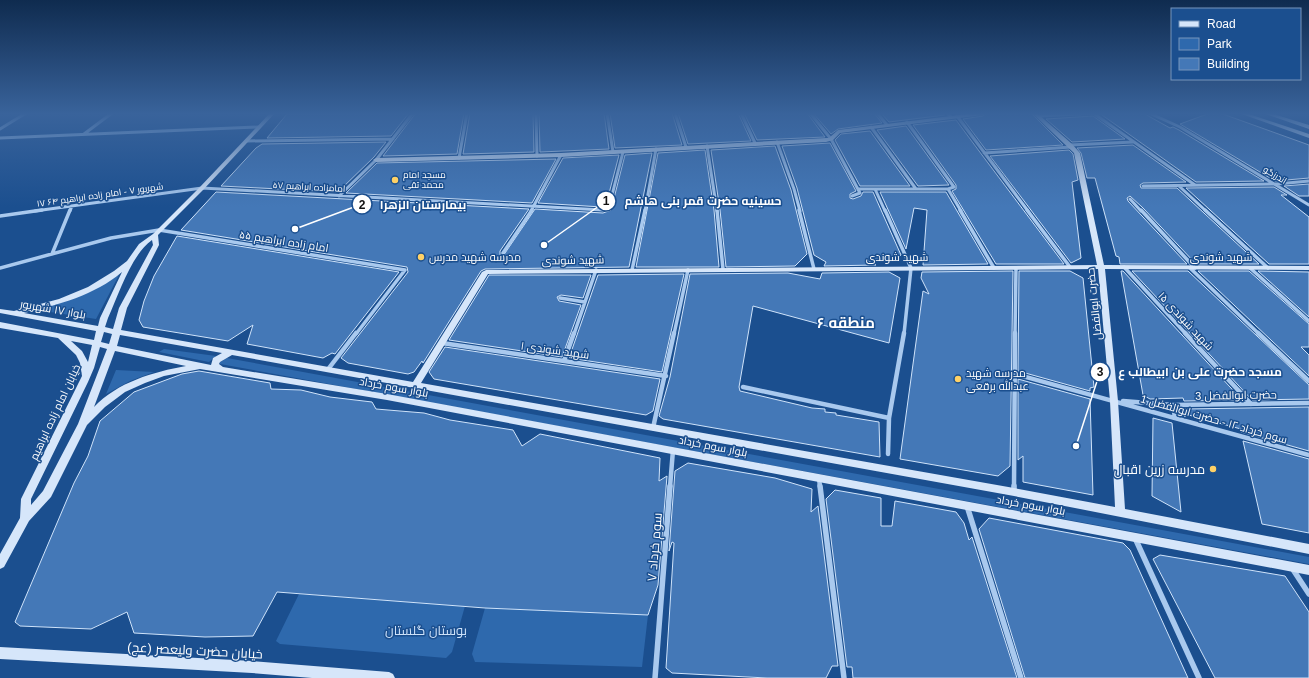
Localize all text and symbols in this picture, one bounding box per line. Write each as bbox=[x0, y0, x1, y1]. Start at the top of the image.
legend bbox=[1171, 8, 1301, 80]
text: Road bbox=[1207, 17, 1236, 31]
text: Park bbox=[1207, 37, 1233, 51]
text: Building bbox=[1207, 57, 1250, 71]
street label: اندرزگو bbox=[1261, 164, 1289, 186]
place label: مسجد امام محمد تقی bbox=[403, 170, 446, 190]
marker: مسجد امام محمد تقی bbox=[390, 175, 400, 185]
street label: امامزاده ابراهیم ۵۷ bbox=[272, 180, 346, 195]
street label: ۱۷ شهریور ۷ - امام زاده ابراهیم ۶۴ bbox=[36, 181, 164, 210]
callout: حسینیه حضرت قمر بنی هاشم bbox=[596, 189, 789, 213]
callout: بیمارستان الزهرا bbox=[352, 192, 474, 216]
text: 1 bbox=[603, 194, 610, 208]
text: حسینیه حضرت قمر بنی هاشم bbox=[625, 194, 781, 209]
text: 2 bbox=[359, 198, 366, 212]
text: بیمارستان الزهرا bbox=[380, 198, 466, 213]
street label: امام زاده ابراهیم ۵۵ bbox=[238, 228, 330, 256]
place label: مدرسه شهید مدرس bbox=[429, 251, 521, 264]
street label: شهید شوندی bbox=[866, 251, 928, 264]
street label: شهید شوندی bbox=[1190, 251, 1252, 264]
marker: مدرسه شهید مدرس bbox=[416, 252, 426, 262]
street label: شهید شوندی bbox=[542, 253, 604, 268]
street label: حضرت ابوالفضل bbox=[1084, 267, 1105, 341]
street label: شهید شوندی ۱۵ bbox=[1155, 289, 1216, 353]
street label: بلوار ۱۷ شهریور bbox=[18, 297, 87, 322]
district label: منطقه ۶ bbox=[817, 314, 875, 331]
street label: شهید شوندی ۱ bbox=[520, 339, 590, 362]
callout: مسجد حضرت علی بن ابیطالب ع bbox=[1090, 360, 1290, 384]
street label: خیابان امام زاده ابراهیم bbox=[28, 362, 84, 463]
text: 3 bbox=[1097, 365, 1104, 379]
text: مسجد حضرت علی بن ابیطالب ع bbox=[1118, 365, 1282, 381]
place label: مدرسه شهید عبدالله برقعی bbox=[966, 367, 1029, 393]
marker: مدرسه شهید عبدالله برقعی bbox=[953, 374, 963, 384]
street label: بلوار سوم خرداد bbox=[358, 375, 430, 401]
street label: حضرت ابوالفضل 3 bbox=[1195, 388, 1277, 403]
street label: سوم خرداد ۱۲ - حضرت ابوالفضل 1 bbox=[1139, 392, 1289, 448]
street label: بلوار سوم خرداد bbox=[677, 433, 749, 461]
place label: مدرسه زرین اقبال bbox=[1114, 462, 1205, 478]
marker: مدرسه زرین اقبال bbox=[1208, 464, 1218, 474]
street label: بلوار سوم خرداد bbox=[995, 493, 1067, 519]
street label: سوم خرداد ۷ bbox=[644, 512, 667, 582]
park label: بوستان گلستان bbox=[385, 623, 467, 638]
street label: خیابان حضرت ولیعصر (عج) bbox=[127, 639, 263, 663]

